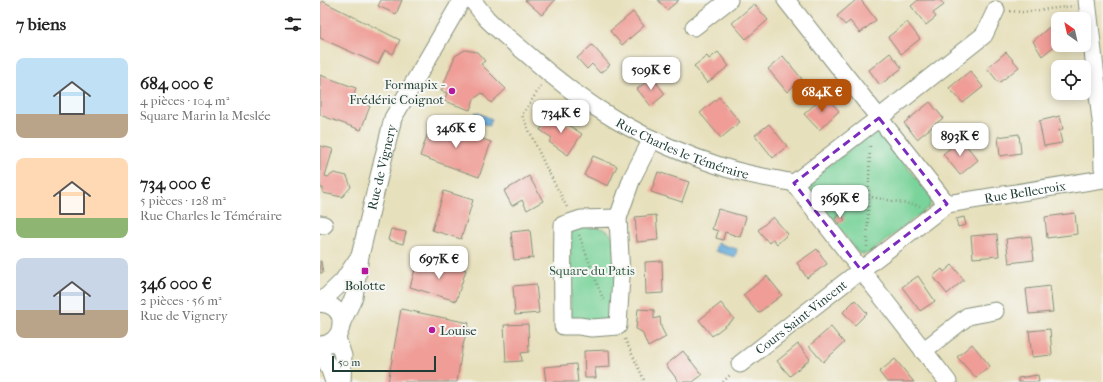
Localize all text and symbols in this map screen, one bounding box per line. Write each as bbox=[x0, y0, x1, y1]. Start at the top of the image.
north arrow bbox=[1051, 12, 1091, 52]
map controls bbox=[1051, 12, 1091, 100]
icon: filters bbox=[282, 13, 304, 35]
text: 7 biens bbox=[16, 14, 66, 34]
pin: 509K € bbox=[618, 57, 684, 91]
button: locate bbox=[1051, 60, 1091, 100]
text: 509K € bbox=[631, 62, 671, 77]
text: 684 000 € bbox=[140, 73, 213, 93]
icon: home bbox=[48, 74, 96, 122]
place label: Formapix - Frédéric Coignot bbox=[349, 77, 446, 107]
pin: 684K € bbox=[789, 79, 855, 113]
text: 684K € bbox=[801, 84, 843, 99]
marker: Formapix - Frédéric Coignot bbox=[447, 86, 457, 96]
text: 4 pièces · 104 m² bbox=[140, 93, 229, 108]
pin: 734K € bbox=[528, 100, 594, 134]
text: 734K € bbox=[541, 105, 581, 120]
text: Square Marin la Meslée bbox=[140, 108, 271, 123]
pin: 346K € bbox=[423, 115, 489, 149]
street label: Rue Charles le Téméraire bbox=[613, 115, 751, 182]
text: 346K € bbox=[436, 120, 476, 135]
street label: Rue de Vignery bbox=[364, 122, 400, 211]
pin: 893K € bbox=[927, 123, 993, 157]
text: 893K € bbox=[941, 128, 979, 143]
text: 734 000 € bbox=[140, 173, 211, 193]
icon: home bbox=[48, 174, 96, 222]
street label: Rue Bellecroix bbox=[983, 178, 1067, 206]
pin: 369K € bbox=[807, 185, 873, 219]
text: 369K € bbox=[820, 190, 860, 205]
text: 5 pièces · 128 m² bbox=[140, 193, 226, 208]
text: Rue Charles le Téméraire bbox=[140, 208, 282, 223]
pin: 697K € bbox=[406, 246, 472, 280]
text: 697K € bbox=[419, 251, 459, 266]
park label: Square du Patis bbox=[549, 263, 635, 278]
marker: Bolotte bbox=[360, 266, 370, 276]
text: 346 000 € bbox=[140, 273, 212, 293]
icon: home bbox=[48, 274, 96, 322]
street label: Cours Saint-Vincent bbox=[752, 277, 850, 357]
place label: Bolotte bbox=[345, 278, 386, 293]
text: 2 pièces · 56 m² bbox=[140, 293, 222, 308]
text: Rue de Vignery bbox=[140, 308, 228, 323]
place label: Louise bbox=[440, 323, 477, 338]
marker: Louise bbox=[427, 325, 437, 335]
scale bar bbox=[332, 354, 436, 373]
text: 50 m bbox=[338, 356, 360, 369]

